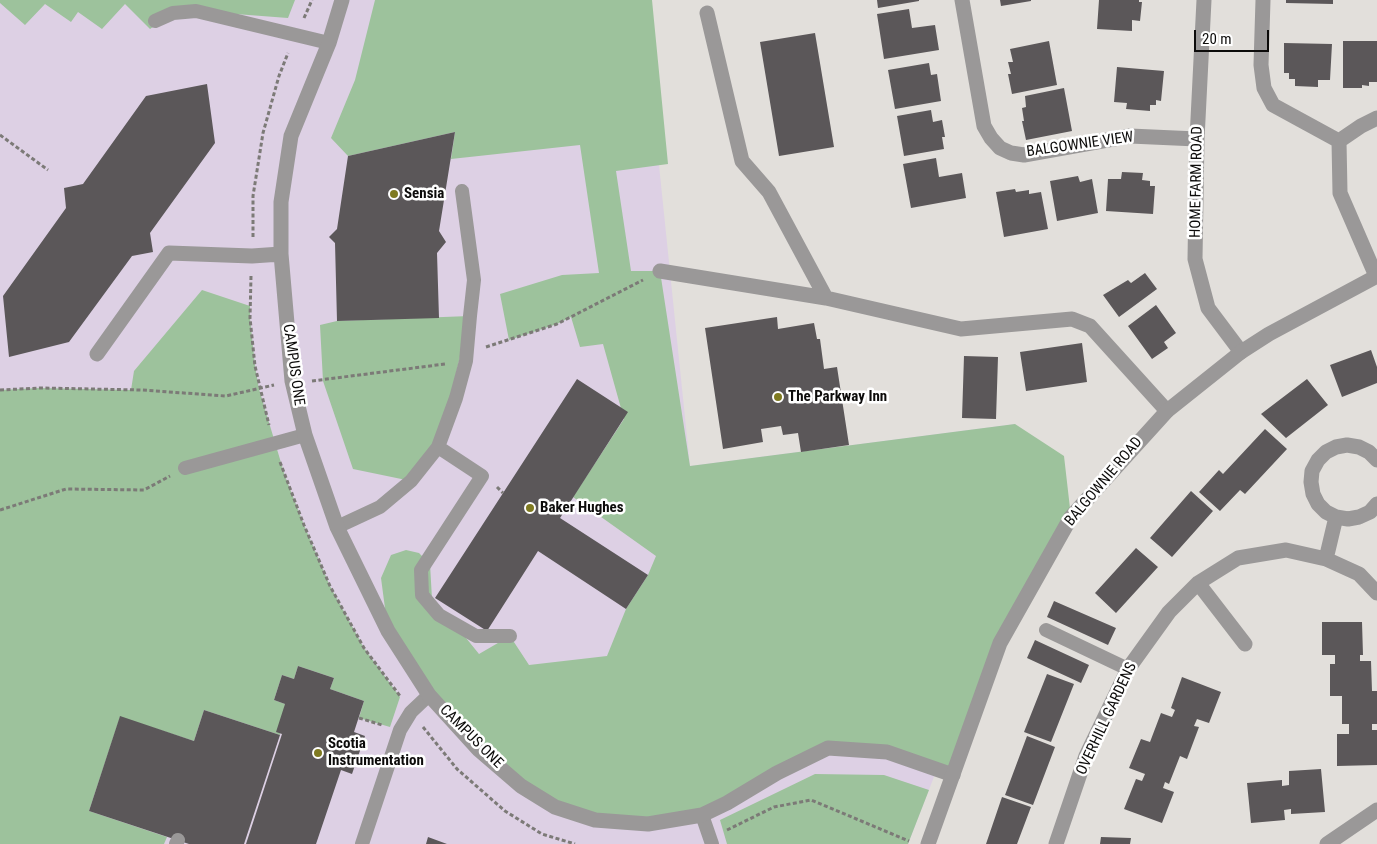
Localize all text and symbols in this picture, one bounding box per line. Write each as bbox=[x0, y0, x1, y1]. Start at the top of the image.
scale bar bbox=[1197, 20, 1272, 52]
text: 20 m bbox=[1202, 30, 1232, 48]
street label: HOME FARM ROAD bbox=[1187, 126, 1207, 238]
street label: BALGOWNIE VIEW bbox=[1025, 129, 1135, 161]
place label: Sensia bbox=[404, 185, 444, 203]
marker: Sensia bbox=[388, 188, 400, 200]
street label: CAMPUS ONE bbox=[278, 323, 308, 407]
place label: The Parkway Inn bbox=[788, 388, 887, 406]
marker: The Parkway Inn bbox=[772, 391, 784, 403]
street label: BALGOWNIE ROAD bbox=[1062, 434, 1146, 530]
place label: Baker Hughes bbox=[540, 499, 624, 517]
marker: Baker Hughes bbox=[524, 502, 536, 514]
street label: OVERHILL GARDENS bbox=[1073, 660, 1141, 778]
street label: CAMPUS ONE bbox=[436, 702, 506, 772]
place label: Scotia Instrumentation bbox=[328, 735, 424, 770]
marker: Scotia Instrumentation bbox=[312, 747, 324, 759]

